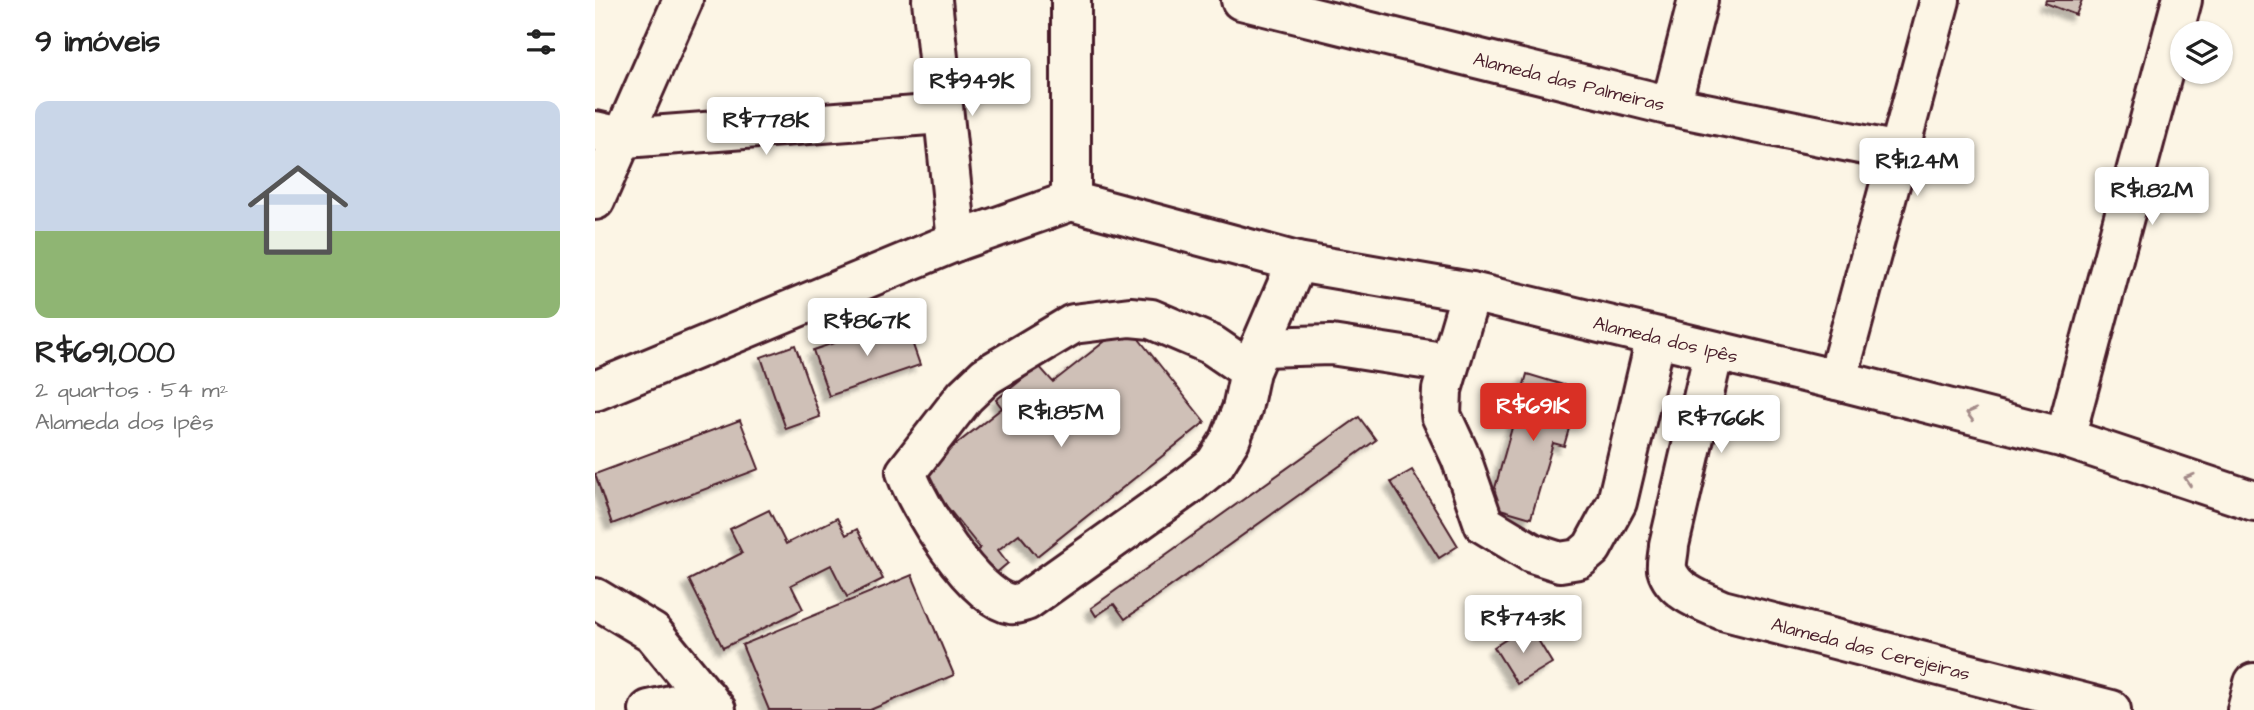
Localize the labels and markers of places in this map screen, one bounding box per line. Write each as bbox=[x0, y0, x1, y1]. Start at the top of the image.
pin: R$949K bbox=[915, 58, 1029, 118]
pin: R$778K bbox=[709, 97, 823, 157]
pin: R$1.24M bbox=[1852, 138, 1982, 198]
pin: R$1.82M bbox=[2087, 168, 2217, 227]
pin: R$867K bbox=[810, 298, 924, 358]
pin: R$691K bbox=[1476, 384, 1590, 443]
pin: R$1.85M bbox=[996, 390, 1126, 449]
pin: R$766K bbox=[1664, 396, 1778, 455]
pin: R$743K bbox=[1466, 596, 1580, 655]

